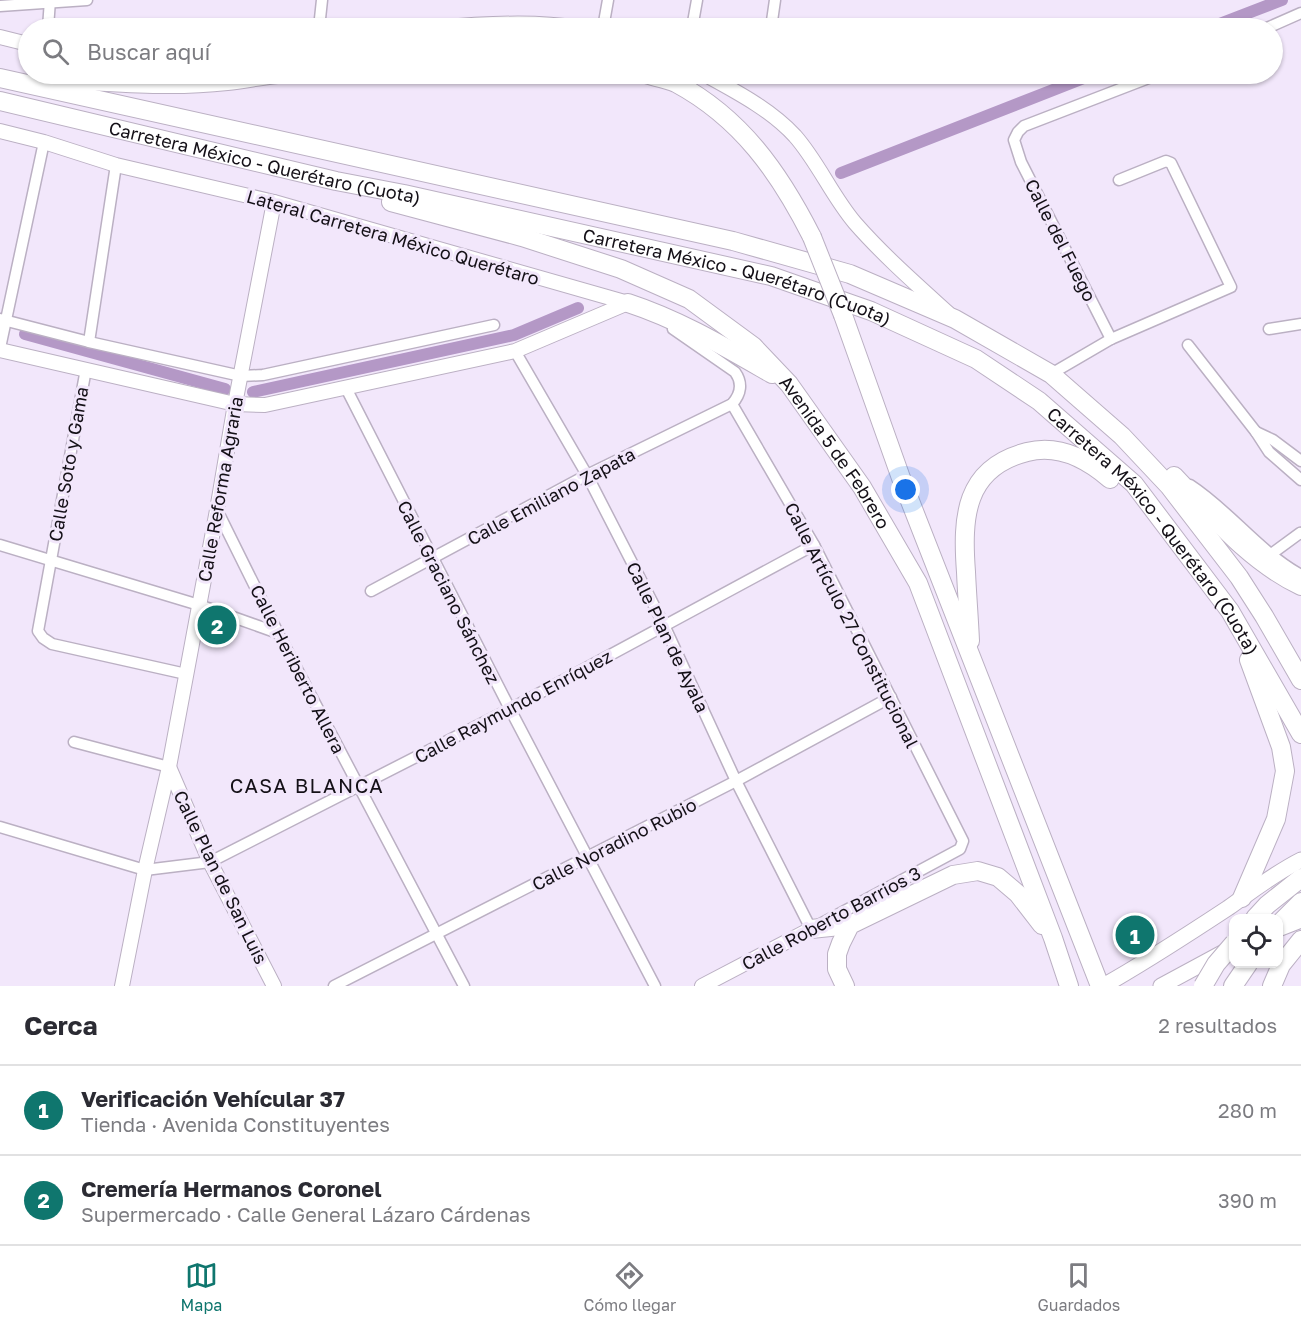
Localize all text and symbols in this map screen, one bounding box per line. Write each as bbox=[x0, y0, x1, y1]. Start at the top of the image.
search box bbox=[18, 18, 1283, 84]
icon: search bbox=[39, 35, 72, 68]
text: Buscar aquí bbox=[87, 38, 210, 65]
street label: Carretera México - Querétaro (Cuota) bbox=[107, 116, 423, 208]
street label: Calle del Fuego bbox=[1021, 175, 1101, 305]
street label: Lateral Carretera México Querétaro bbox=[244, 185, 542, 289]
street label: Carretera México - Querétaro (Cuota) bbox=[581, 223, 895, 330]
street label: Avenida 5 de Febrero bbox=[775, 371, 895, 533]
street label: Calle Soto y Gama bbox=[44, 385, 92, 543]
street label: Calle Reforma Agraria bbox=[193, 395, 247, 583]
street label: Carretera México - Querétaro (Cuota) bbox=[1043, 402, 1264, 658]
street label: Calle Emiliano Zapata bbox=[463, 442, 639, 550]
your location bbox=[891, 475, 920, 504]
street label: Calle Graciano Sánchez bbox=[393, 497, 505, 687]
street label: Calle Artículo 27 Constitucional bbox=[780, 499, 924, 752]
street label: Calle Plan de Ayala bbox=[622, 558, 714, 716]
street label: Calle Heriberto Allera bbox=[246, 581, 350, 757]
pin: 2 bbox=[198, 602, 236, 648]
street label: Calle Raymundo Enríquez bbox=[411, 645, 615, 767]
district label: CASA BLANCA bbox=[230, 773, 384, 797]
street label: Calle Plan de San Luis bbox=[169, 787, 273, 967]
street label: Calle Noradino Rubio bbox=[528, 793, 700, 895]
street label: Calle Roberto Barrios 3 bbox=[738, 861, 924, 975]
pin: 1 bbox=[1116, 912, 1154, 958]
map controls bbox=[1229, 914, 1283, 968]
button: locate bbox=[1229, 914, 1283, 968]
text: Cerca bbox=[24, 1010, 98, 1041]
text: 2 resultados bbox=[1158, 1013, 1277, 1037]
text: Verificación Vehícular 37 bbox=[81, 1085, 345, 1112]
text: 1 bbox=[38, 1098, 49, 1122]
text: 280 m bbox=[1218, 1098, 1277, 1122]
text: Tienda · Avenida Constituyentes bbox=[81, 1112, 390, 1136]
text: Cremería Hermanos Coronel bbox=[81, 1175, 382, 1202]
text: 2 bbox=[37, 1188, 50, 1212]
text: 390 m bbox=[1218, 1188, 1277, 1212]
text: Supermercado · Calle General Lázaro Cárdenas bbox=[81, 1202, 531, 1226]
tab: Mapa bbox=[181, 1259, 222, 1315]
tab: Cómo llegar bbox=[584, 1259, 676, 1315]
tab: Guardados bbox=[1037, 1259, 1120, 1315]

